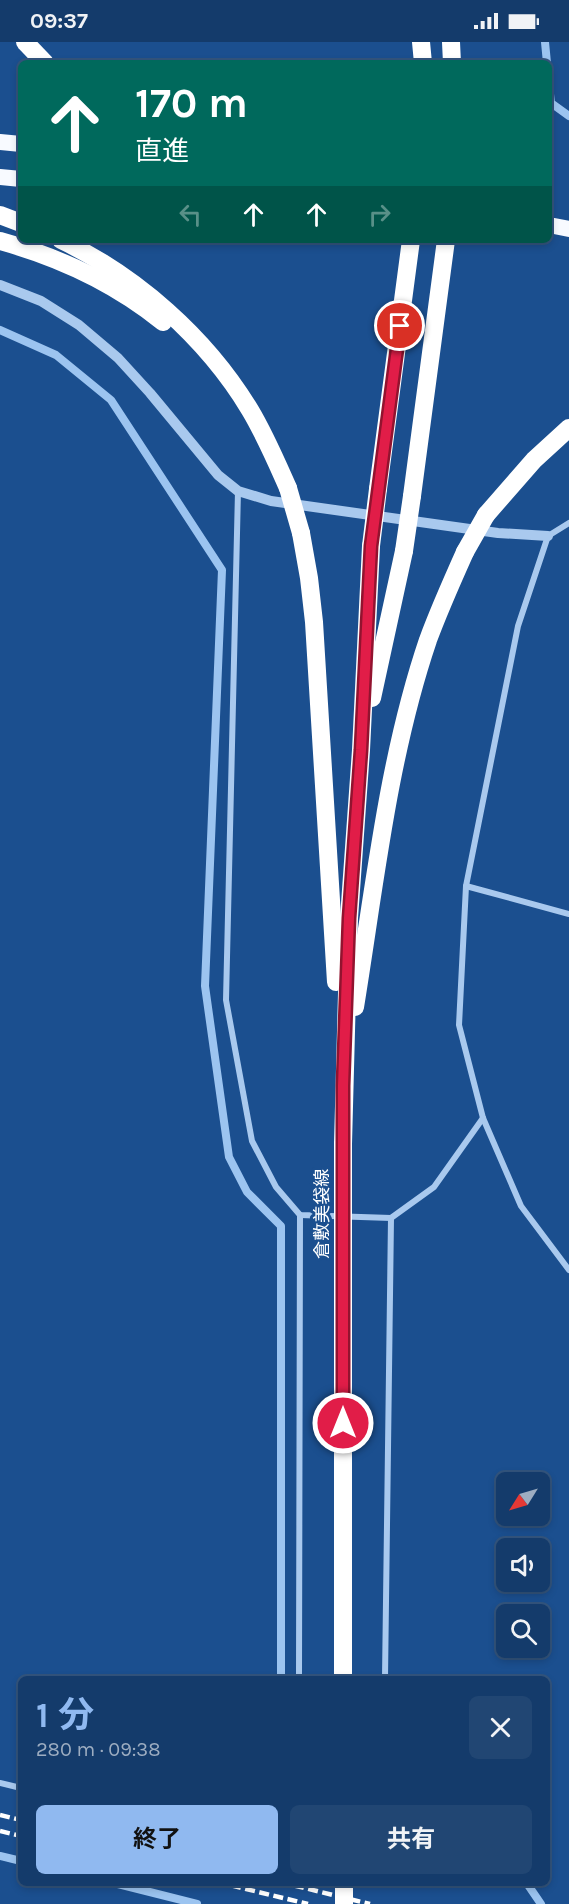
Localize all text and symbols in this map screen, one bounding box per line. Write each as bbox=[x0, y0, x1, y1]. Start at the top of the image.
text: 09:37 bbox=[30, 8, 88, 34]
text: 170 m bbox=[135, 78, 248, 128]
icon: ahead bbox=[36, 84, 114, 162]
text: 直進 bbox=[135, 135, 189, 167]
icon: left bbox=[174, 198, 207, 231]
icon: ahead bbox=[237, 198, 270, 231]
icon: ahead bbox=[300, 198, 333, 231]
icon: right bbox=[363, 198, 396, 231]
pin bbox=[374, 300, 425, 351]
icon: arrive bbox=[383, 309, 416, 342]
street label: 倉敷美袋線 bbox=[311, 1169, 333, 1259]
position arrow bbox=[311, 1391, 375, 1455]
north arrow bbox=[496, 1472, 550, 1526]
map controls bbox=[496, 1472, 550, 1658]
button: sound bbox=[496, 1538, 550, 1592]
button: search bbox=[496, 1604, 550, 1658]
text: 1 分 bbox=[36, 1694, 94, 1736]
button: close bbox=[469, 1696, 532, 1759]
text: 280 m · 09:38 bbox=[36, 1738, 160, 1761]
button: 終了 bbox=[36, 1805, 278, 1874]
button: 共有 bbox=[290, 1805, 532, 1874]

